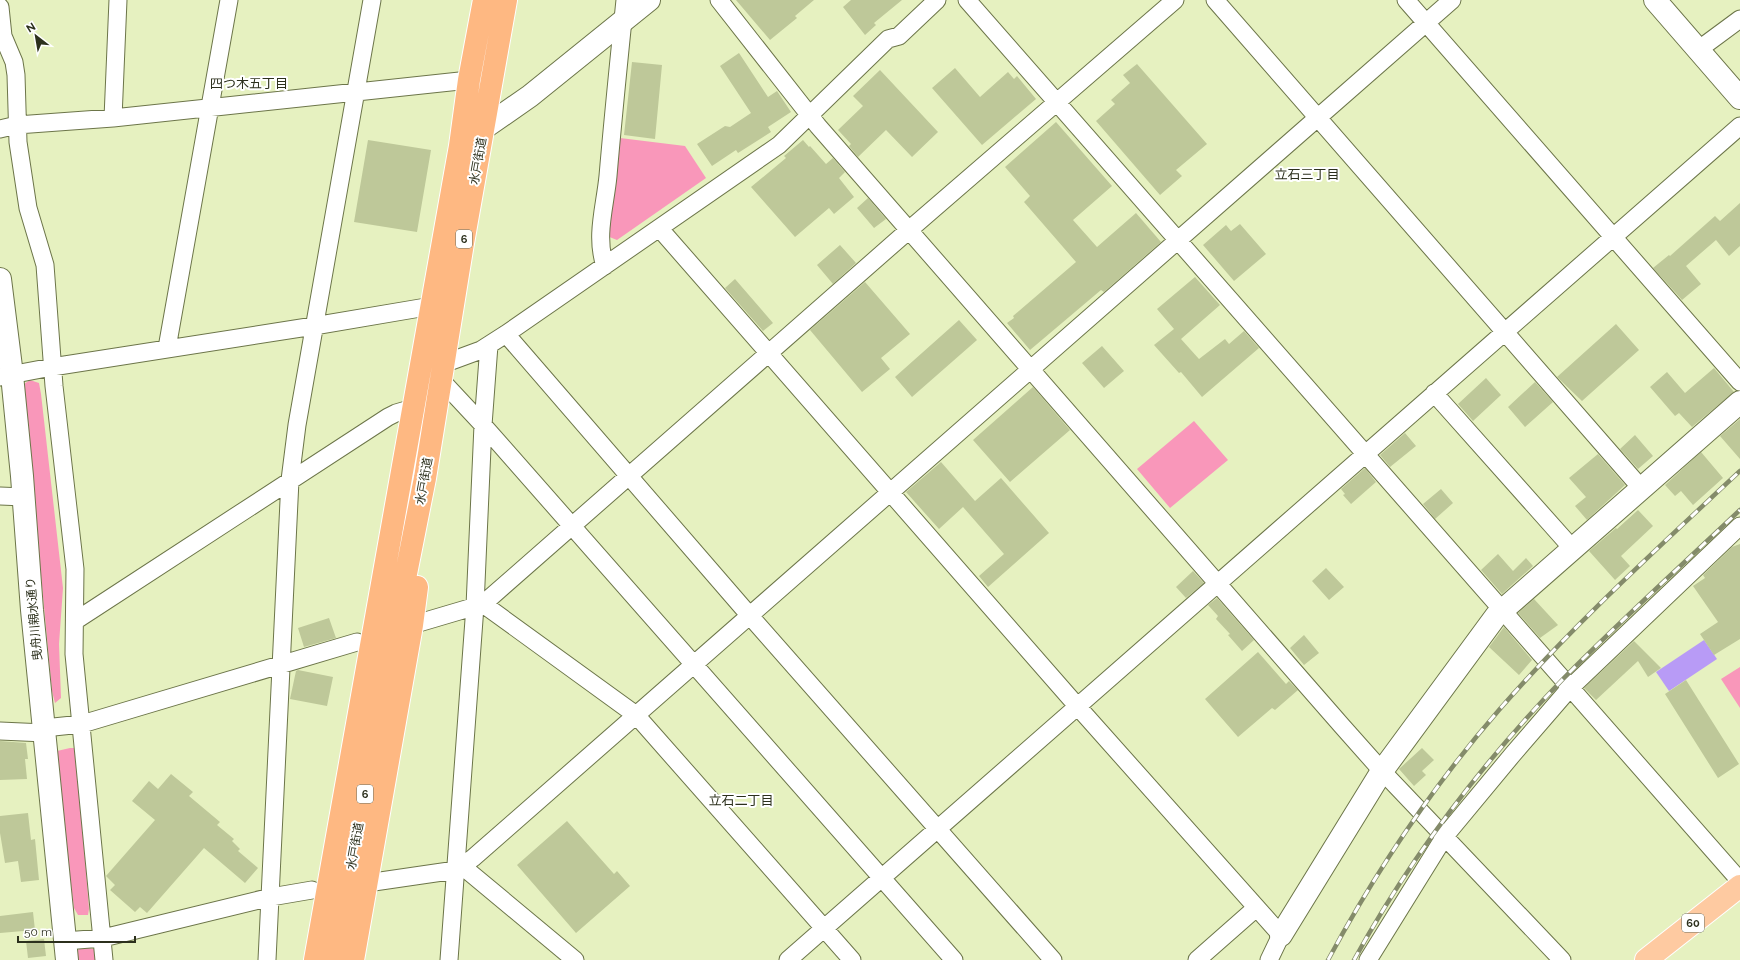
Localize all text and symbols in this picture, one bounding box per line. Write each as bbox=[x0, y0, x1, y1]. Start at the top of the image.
north arrow bbox=[16, 16, 56, 56]
text: N bbox=[24, 20, 38, 36]
district label: 四つ木五丁目 bbox=[210, 76, 288, 91]
street label: 水戸街道 bbox=[467, 136, 489, 186]
district label: 立石三丁目 bbox=[1274, 167, 1340, 182]
road number: 6 bbox=[456, 230, 472, 248]
street label: 水戸街道 bbox=[413, 456, 435, 506]
street label: 曳舟川親水通り bbox=[23, 577, 45, 661]
road number: 6 bbox=[357, 785, 373, 803]
district label: 立石二丁目 bbox=[708, 793, 774, 808]
street label: 水戸街道 bbox=[344, 821, 366, 871]
road number: 60 bbox=[1682, 914, 1704, 932]
scale bar bbox=[18, 918, 135, 944]
text: 50 m bbox=[24, 925, 52, 939]

